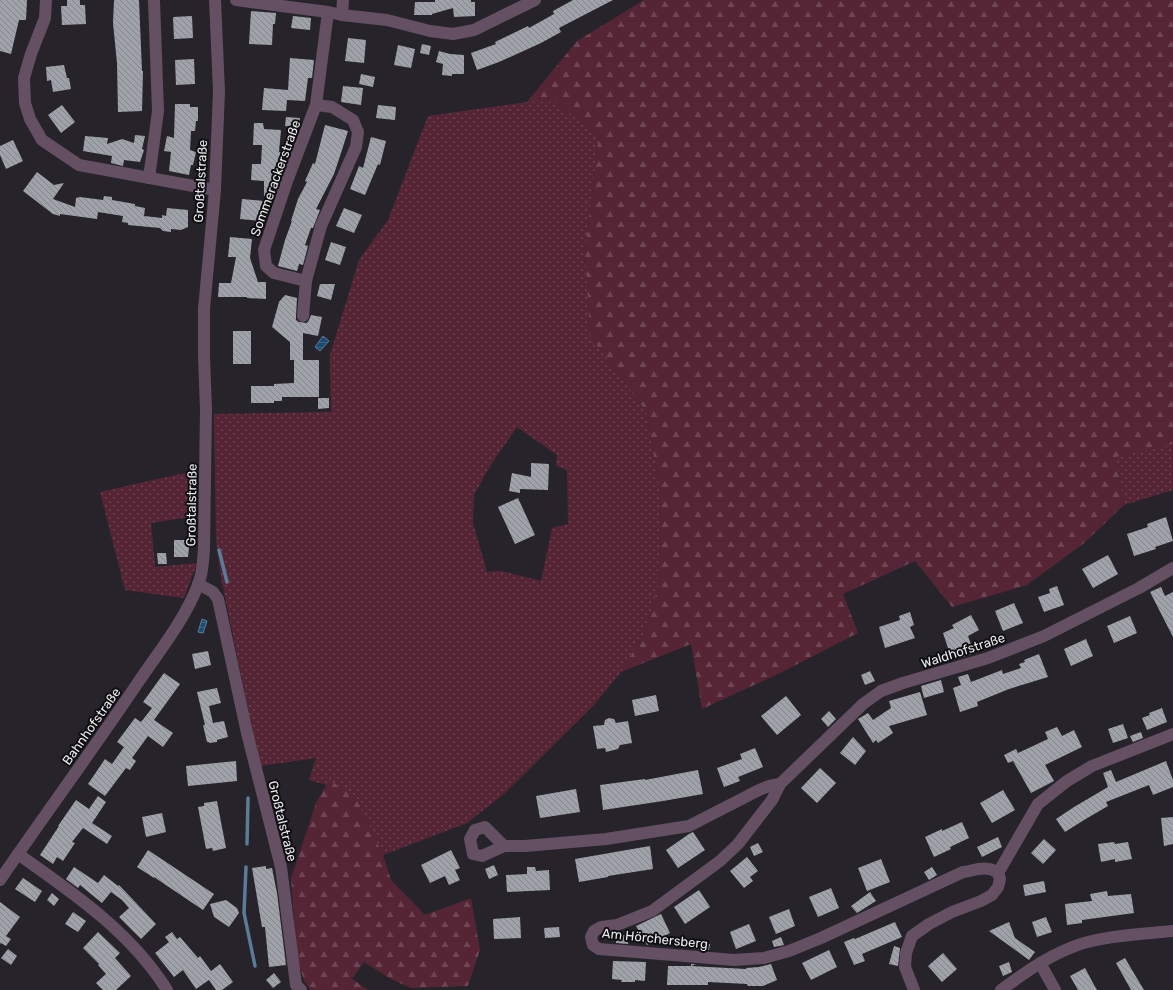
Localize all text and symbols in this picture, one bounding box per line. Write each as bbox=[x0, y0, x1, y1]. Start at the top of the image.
street label: Sommerackerstraße bbox=[247, 118, 303, 238]
street label: Großtalstraße bbox=[191, 139, 210, 223]
street label: Großtalstraße bbox=[183, 463, 200, 547]
street label: Waldhofstraße bbox=[919, 630, 1007, 671]
street label: Bahnhofstraße bbox=[59, 685, 124, 768]
street label: Großtalstraße bbox=[265, 779, 300, 863]
street label: Am Hörchersberg bbox=[601, 925, 709, 953]

